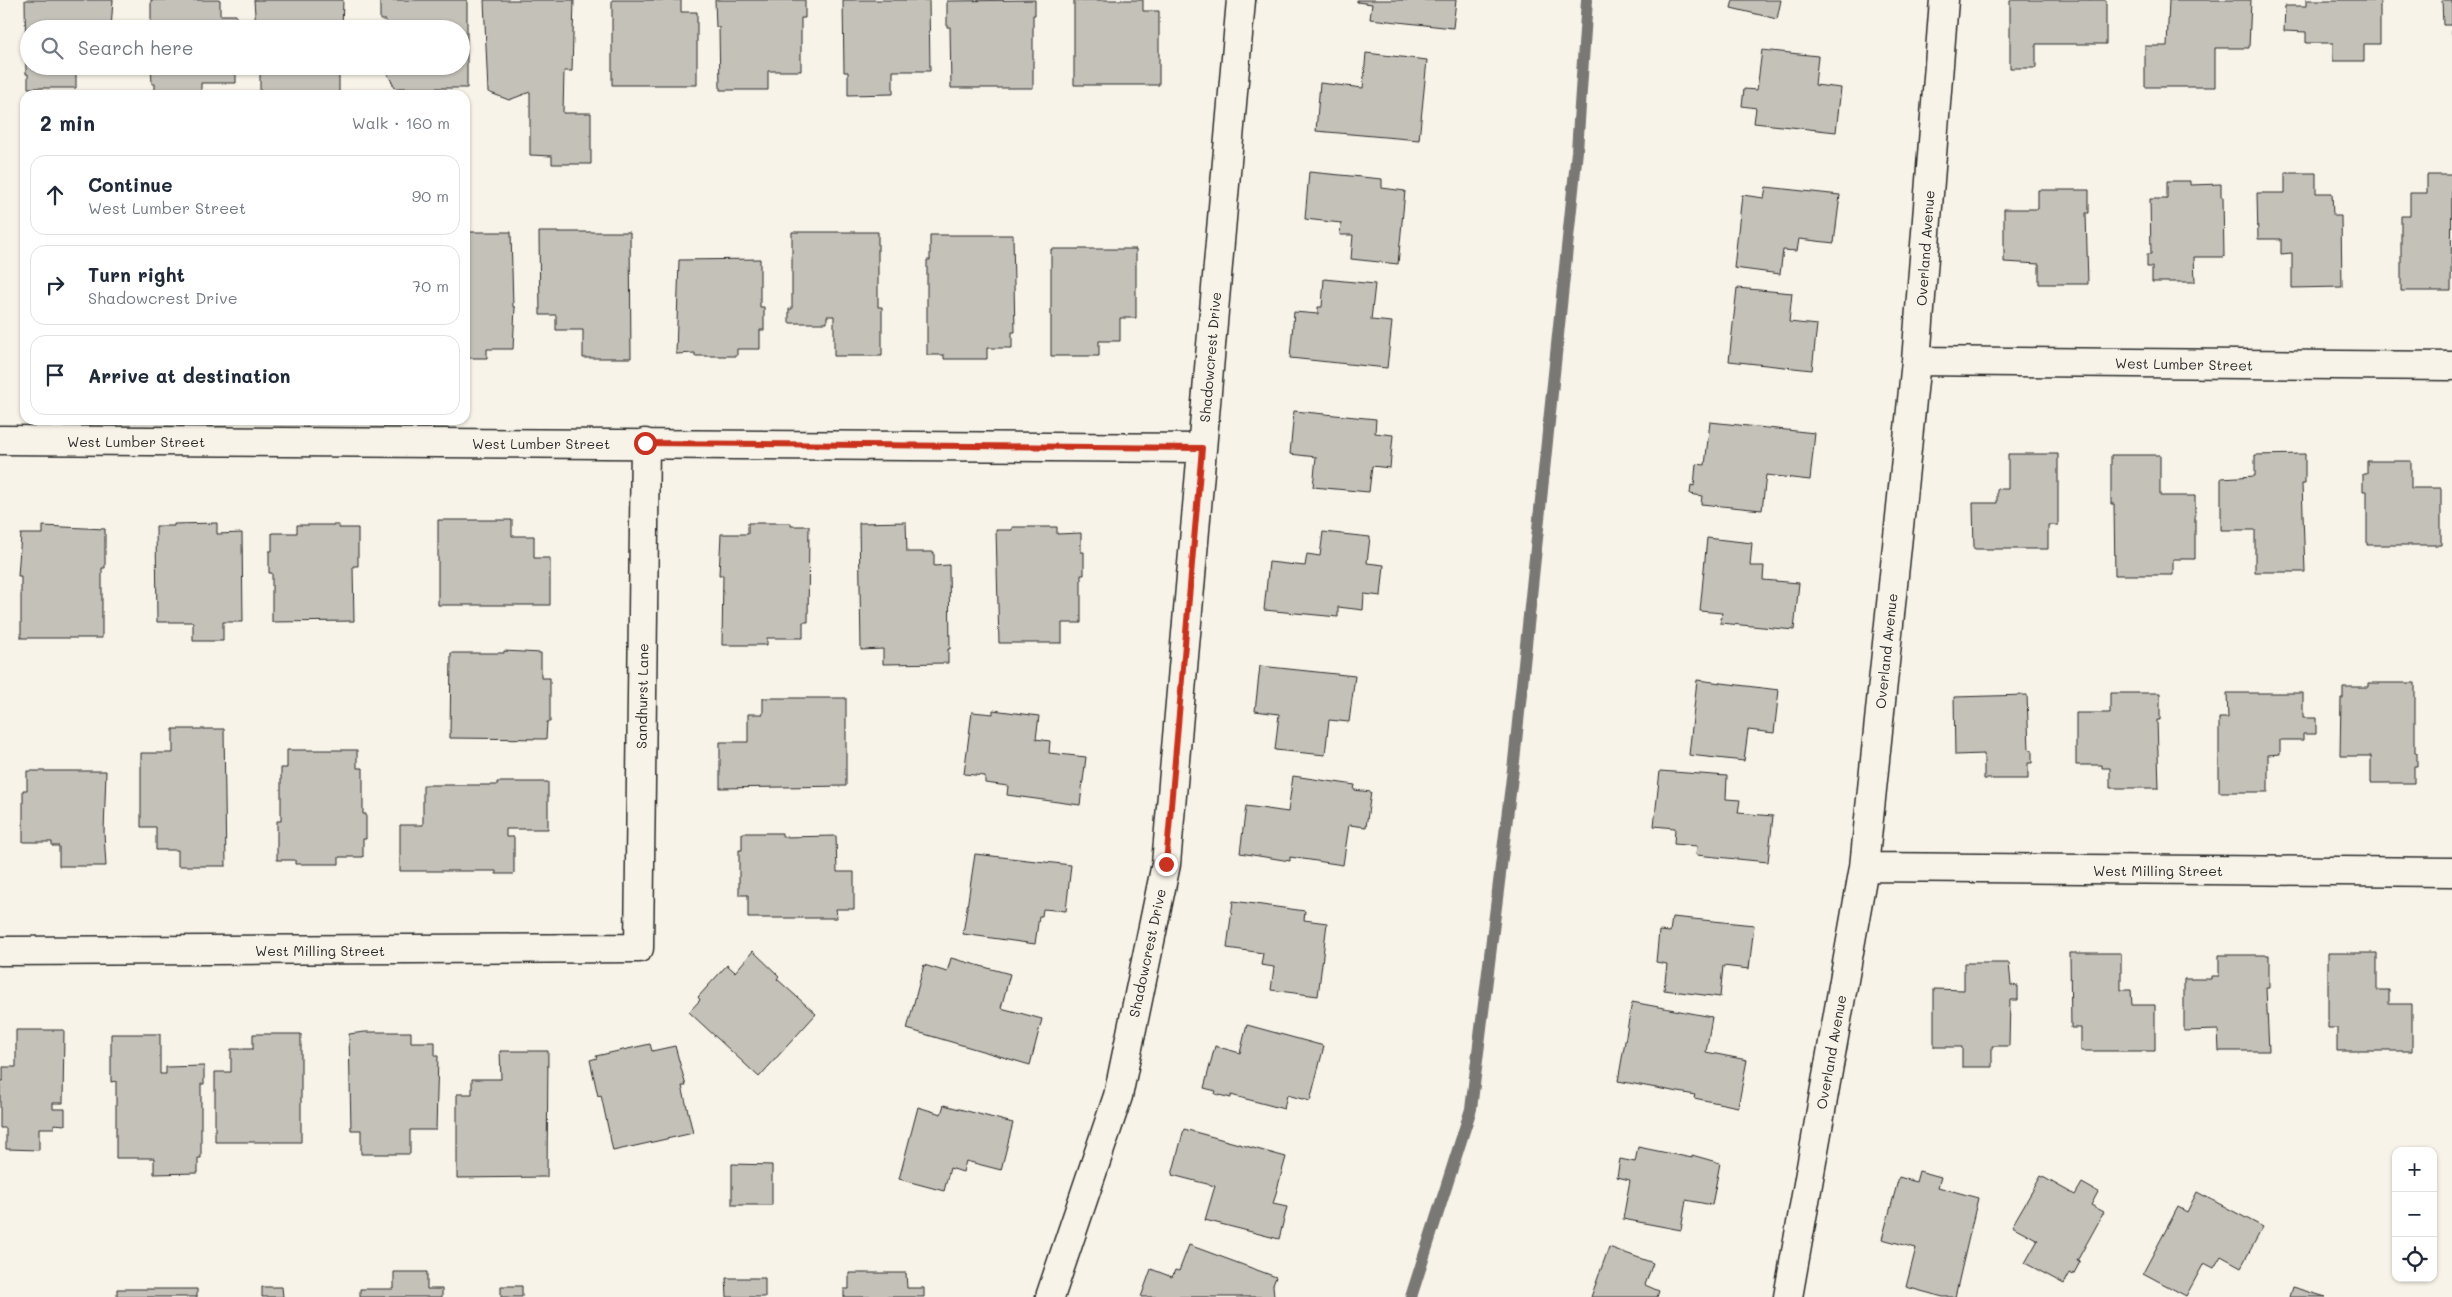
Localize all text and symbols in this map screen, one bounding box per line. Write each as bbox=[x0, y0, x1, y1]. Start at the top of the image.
search box bbox=[20, 20, 470, 75]
icon: search bbox=[38, 34, 66, 62]
text: Search here bbox=[78, 35, 194, 60]
text: 2 min bbox=[40, 109, 95, 136]
text: Walk · 160 m bbox=[352, 112, 450, 133]
text: Continue bbox=[88, 172, 173, 197]
icon: ahead bbox=[41, 181, 69, 209]
text: 90 m bbox=[412, 185, 449, 206]
street label: Overland Avenue bbox=[1911, 189, 1939, 307]
text: West Lumber Street bbox=[88, 197, 246, 218]
text: Turn right bbox=[88, 262, 185, 287]
icon: right bbox=[41, 271, 69, 299]
text: 70 m bbox=[412, 275, 449, 296]
text: Shadowcrest Drive bbox=[88, 287, 238, 308]
street label: Shadowcrest Drive bbox=[1195, 291, 1225, 423]
street label: West Lumber Street bbox=[2115, 353, 2253, 375]
icon: arrive bbox=[41, 361, 69, 389]
text: Arrive at destination bbox=[88, 363, 291, 388]
street label: West Lumber Street bbox=[67, 432, 205, 451]
route start bbox=[634, 432, 657, 455]
street label: West Lumber Street bbox=[472, 434, 610, 453]
street label: Overland Avenue bbox=[1870, 592, 1902, 710]
street label: Sandhurst Lane bbox=[632, 643, 652, 749]
route end bbox=[1155, 853, 1178, 876]
street label: West Milling Street bbox=[2093, 861, 2223, 880]
street label: Shadowcrest Drive bbox=[1124, 887, 1170, 1019]
street label: West Milling Street bbox=[255, 941, 385, 960]
street label: Overland Avenue bbox=[1812, 993, 1850, 1111]
map controls bbox=[2392, 1147, 2437, 1282]
button: + bbox=[2392, 1147, 2437, 1192]
button: − bbox=[2392, 1192, 2437, 1237]
button: locate bbox=[2392, 1237, 2437, 1282]

